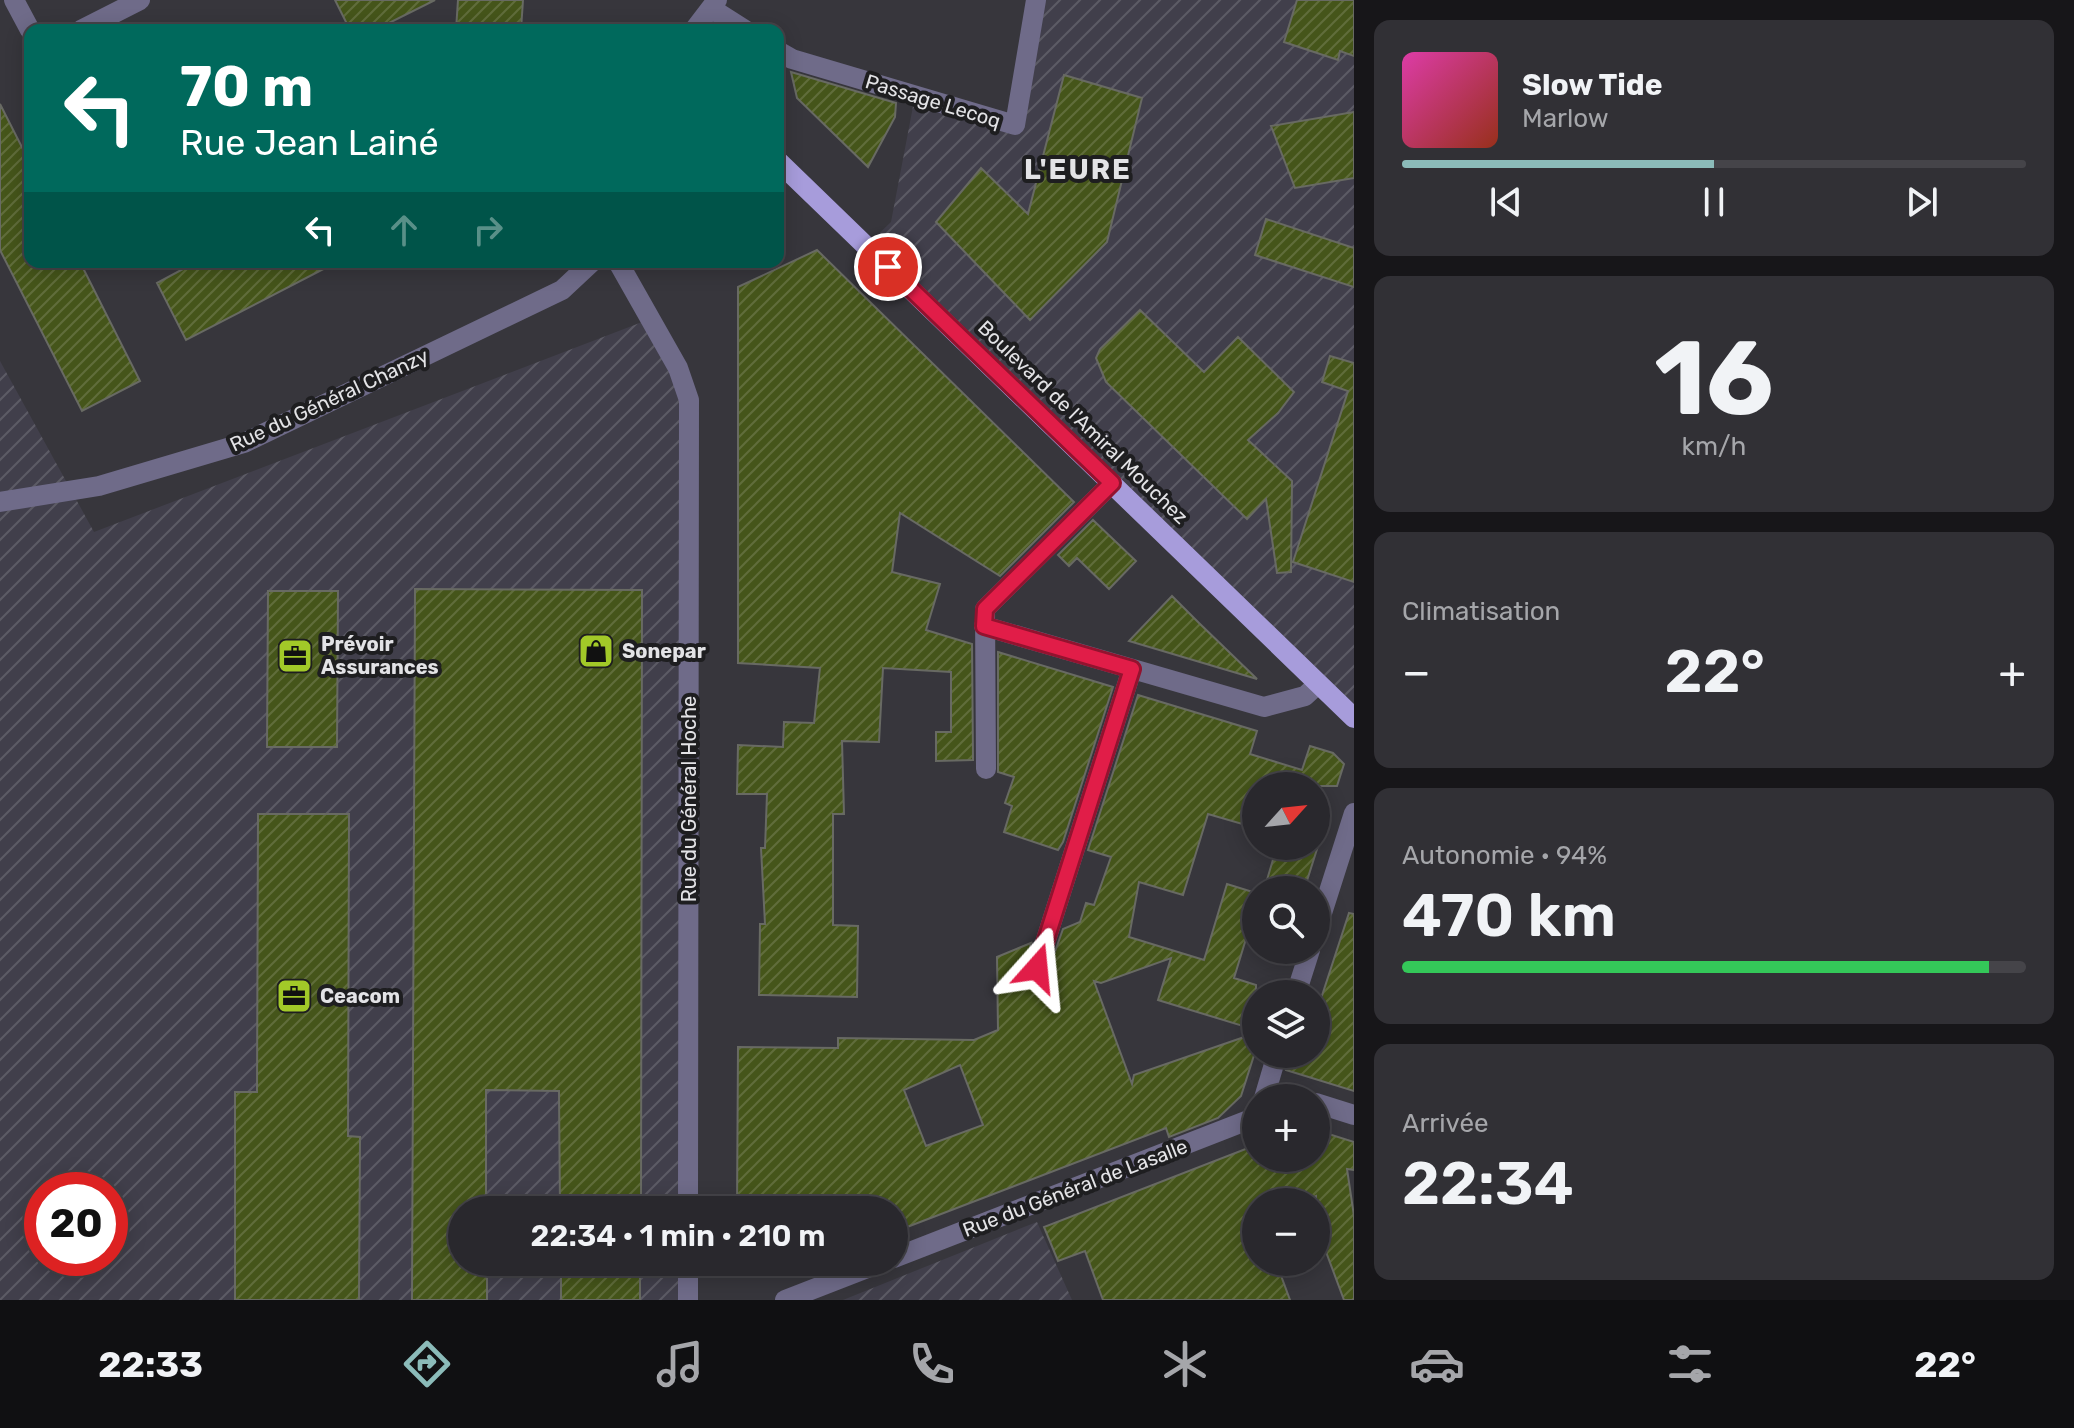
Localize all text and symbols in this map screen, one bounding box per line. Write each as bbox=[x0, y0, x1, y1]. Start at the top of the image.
text: 70 m bbox=[180, 54, 313, 120]
icon: left bbox=[48, 56, 152, 160]
text: Slow Tide bbox=[1522, 67, 1662, 103]
street label: Passage Lecoq bbox=[863, 69, 1003, 133]
text: Marlow bbox=[1522, 103, 1609, 134]
text: Rue Jean Lainé bbox=[180, 121, 439, 164]
district label: L'EURE bbox=[1024, 153, 1132, 186]
icon: previous bbox=[1484, 180, 1528, 224]
icon: pause bbox=[1692, 180, 1736, 224]
icon: next bbox=[1900, 180, 1944, 224]
icon: left bbox=[298, 208, 342, 252]
icon: ahead bbox=[382, 208, 426, 252]
icon: right bbox=[466, 208, 510, 252]
pin bbox=[854, 233, 922, 301]
icon: arrive bbox=[866, 245, 910, 289]
street label: Boulevard de l'Amiral Mouchez bbox=[973, 315, 1193, 529]
text: 16 bbox=[1654, 317, 1774, 440]
street label: Rue du Général Chanzy bbox=[226, 343, 432, 457]
text: km/h bbox=[1682, 431, 1746, 462]
text: Climatisation bbox=[1402, 596, 1560, 627]
place label: Prévoir Assurances bbox=[321, 632, 439, 679]
shop icon: Sonepar bbox=[577, 632, 615, 670]
text: 22° bbox=[1664, 636, 1765, 707]
office icon: Prévoir Assurances bbox=[276, 637, 314, 675]
place label: Sonepar bbox=[622, 639, 706, 663]
text: − bbox=[1402, 646, 1431, 698]
text: + bbox=[1999, 646, 2026, 698]
street label: Rue du Général Hoche bbox=[677, 696, 701, 902]
north arrow bbox=[1242, 772, 1330, 860]
map controls bbox=[1242, 772, 1330, 1276]
text: Autonomie · 94% bbox=[1402, 840, 1607, 871]
button: search bbox=[1242, 876, 1330, 964]
text: 470 km bbox=[1402, 880, 1616, 951]
position arrow bbox=[995, 926, 1079, 1010]
office icon: Ceacom bbox=[275, 977, 313, 1015]
button: layers bbox=[1242, 980, 1330, 1068]
place label: Ceacom bbox=[320, 984, 400, 1008]
button: + bbox=[1242, 1084, 1330, 1172]
text: Arrivée bbox=[1402, 1108, 1489, 1139]
street label: Rue du Général de Lasalle bbox=[959, 1134, 1191, 1242]
text: 22:34 bbox=[1402, 1148, 1574, 1219]
speed limit sign: 20 bbox=[24, 1172, 128, 1276]
button: − bbox=[1242, 1188, 1330, 1276]
text: 22:34 · 1 min · 210 m bbox=[531, 1218, 826, 1254]
icon: directions bbox=[399, 1336, 455, 1392]
icon: music bbox=[652, 1336, 708, 1392]
icon: phone bbox=[904, 1336, 960, 1392]
icon: climate bbox=[1157, 1336, 1213, 1392]
icon: car bbox=[1409, 1336, 1465, 1392]
icon: filters bbox=[1662, 1336, 1718, 1392]
text: 22:33 bbox=[98, 1343, 203, 1386]
text: 22° bbox=[1914, 1343, 1976, 1386]

